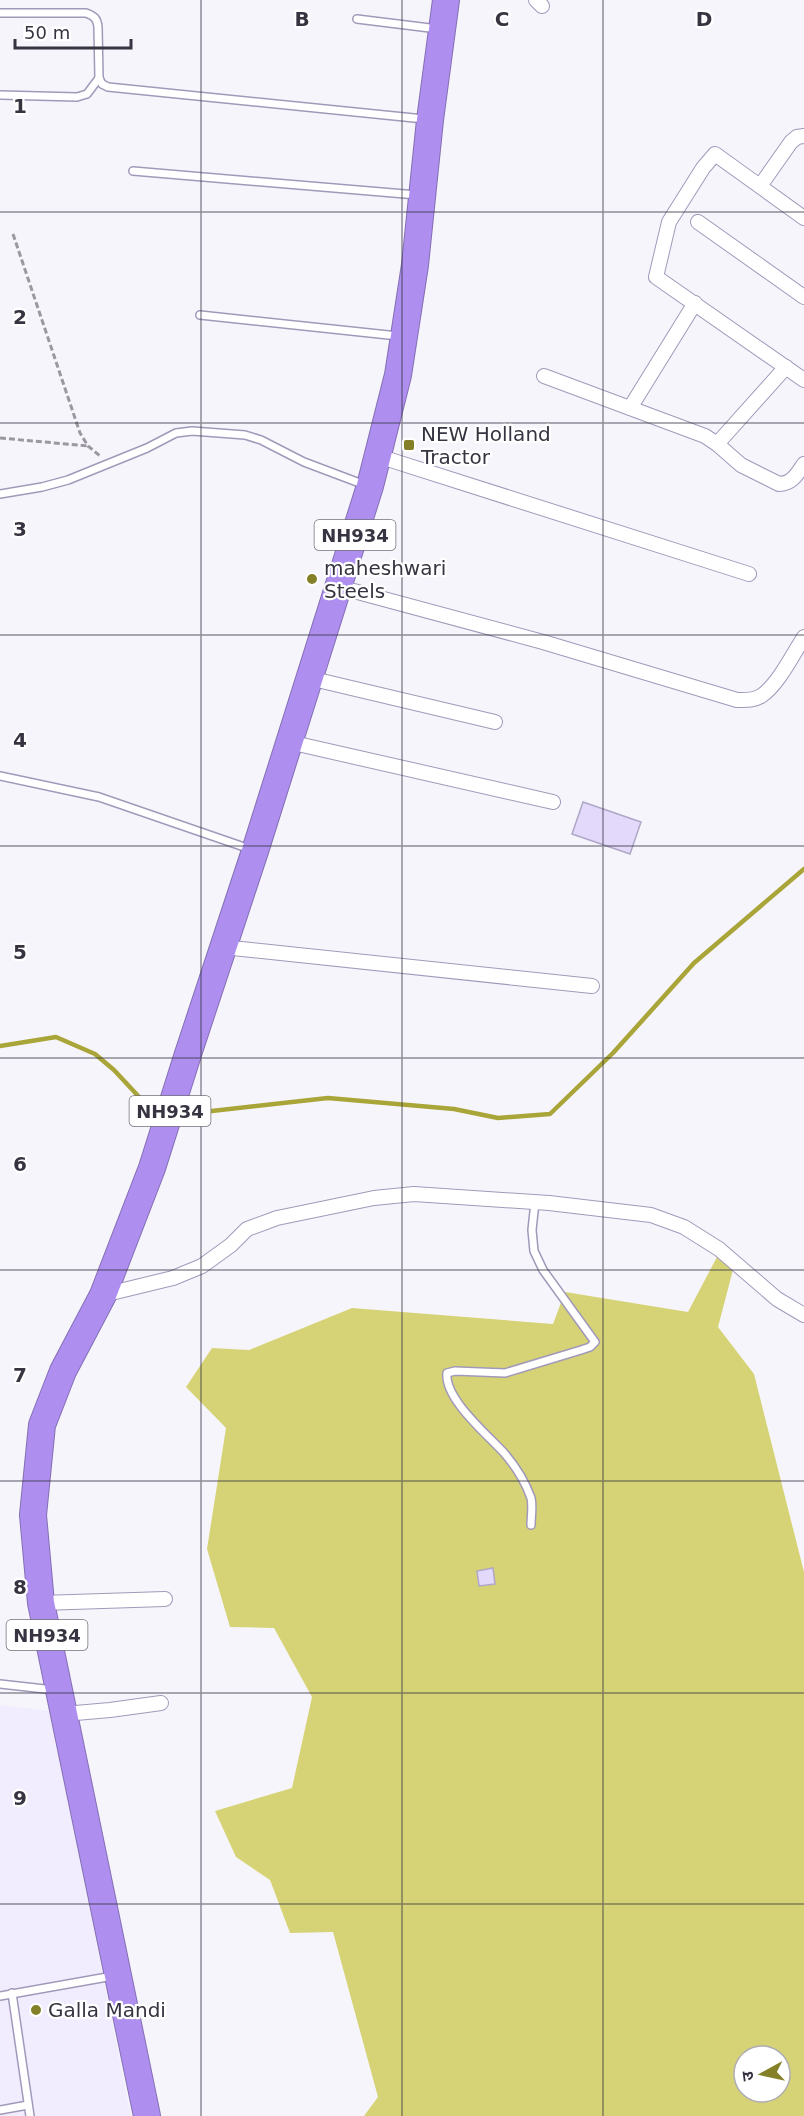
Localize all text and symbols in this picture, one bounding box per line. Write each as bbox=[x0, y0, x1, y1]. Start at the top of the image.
text: B bbox=[294, 7, 310, 31]
text: C bbox=[495, 7, 509, 31]
text: D bbox=[696, 7, 712, 31]
scale bar bbox=[15, 12, 130, 50]
text: 50 m bbox=[24, 22, 70, 43]
text: 1 bbox=[13, 94, 27, 118]
text: 2 bbox=[13, 305, 27, 329]
place label: NEW Holland Tractor bbox=[420, 422, 551, 469]
marker: NEW Holland Tractor bbox=[402, 438, 416, 452]
text: 3 bbox=[13, 517, 27, 541]
road number: NH934 bbox=[314, 520, 395, 550]
place label: maheshwari Steels bbox=[324, 556, 446, 603]
marker: maheshwari Steels bbox=[305, 572, 319, 586]
text: 4 bbox=[13, 728, 27, 752]
text: 5 bbox=[13, 940, 27, 964]
road number: NH934 bbox=[130, 1096, 210, 1126]
text: 6 bbox=[13, 1152, 27, 1176]
text: 7 bbox=[13, 1363, 27, 1387]
text: 8 bbox=[13, 1575, 27, 1599]
road number: NH934 bbox=[6, 1620, 88, 1650]
text: 9 bbox=[13, 1786, 27, 1810]
place label: Galla Mandi bbox=[48, 1998, 166, 2022]
marker: Galla Mandi bbox=[29, 2003, 43, 2017]
north arrow bbox=[732, 2044, 792, 2104]
text: उ bbox=[737, 2069, 758, 2082]

